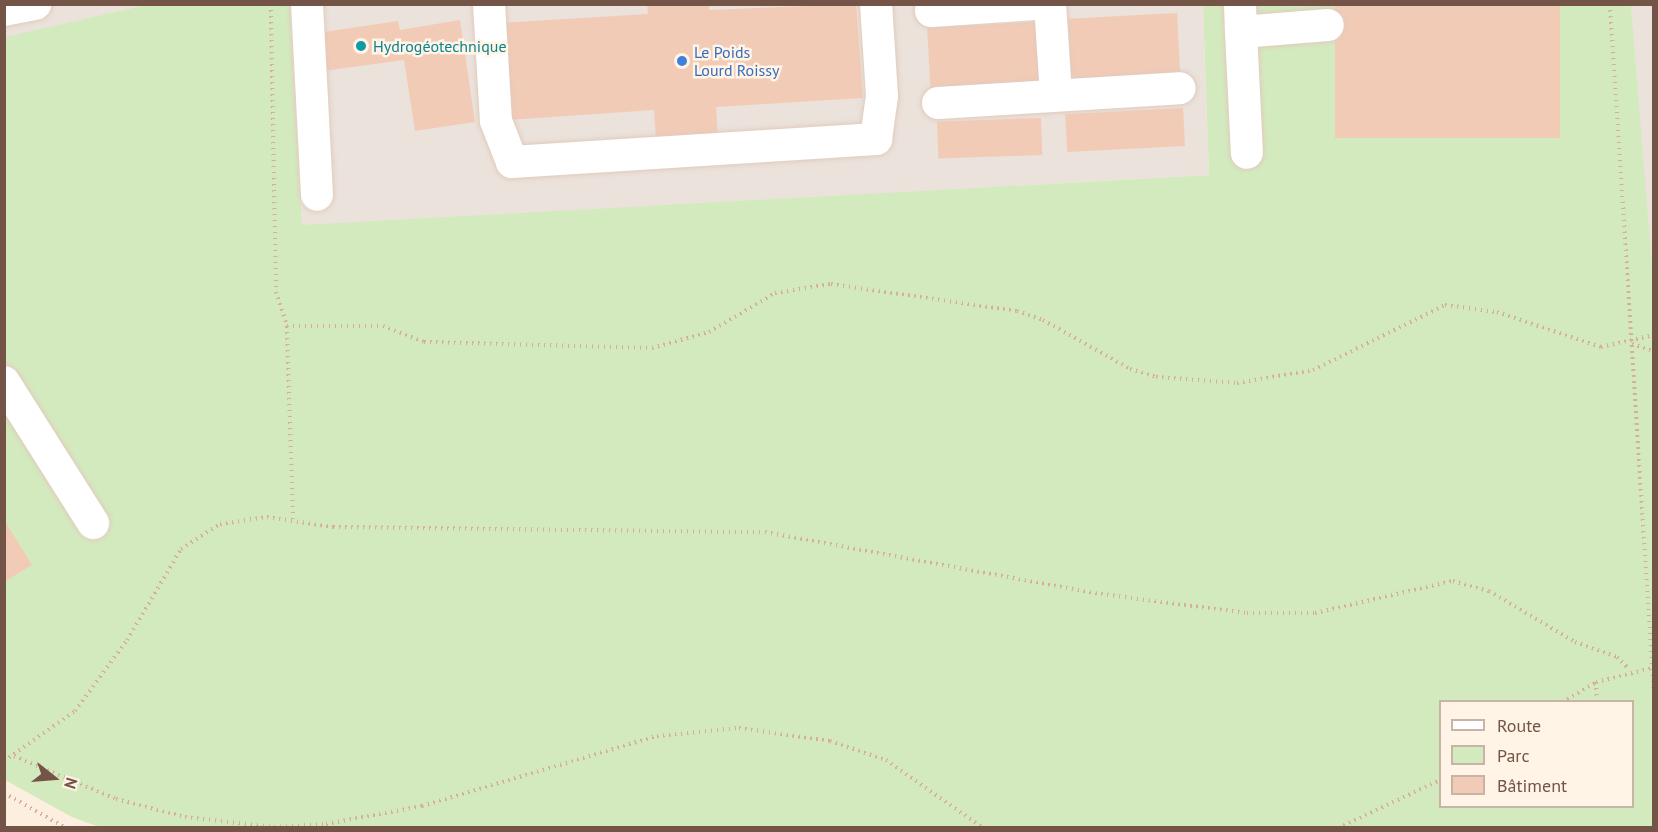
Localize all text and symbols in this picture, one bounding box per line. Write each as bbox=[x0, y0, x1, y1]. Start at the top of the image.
place label: Hydrogéotechnique bbox=[373, 36, 507, 56]
marker: Hydrogéotechnique bbox=[354, 39, 368, 53]
place label: Le Poids Lourd Roissy bbox=[694, 42, 779, 80]
marker: Le Poids Lourd Roissy bbox=[675, 54, 689, 68]
legend bbox=[1439, 700, 1634, 808]
text: Route bbox=[1497, 714, 1541, 737]
text: Parc bbox=[1497, 744, 1530, 767]
north arrow bbox=[24, 748, 84, 808]
text: Bâtiment bbox=[1497, 774, 1567, 797]
text: N bbox=[60, 775, 82, 791]

